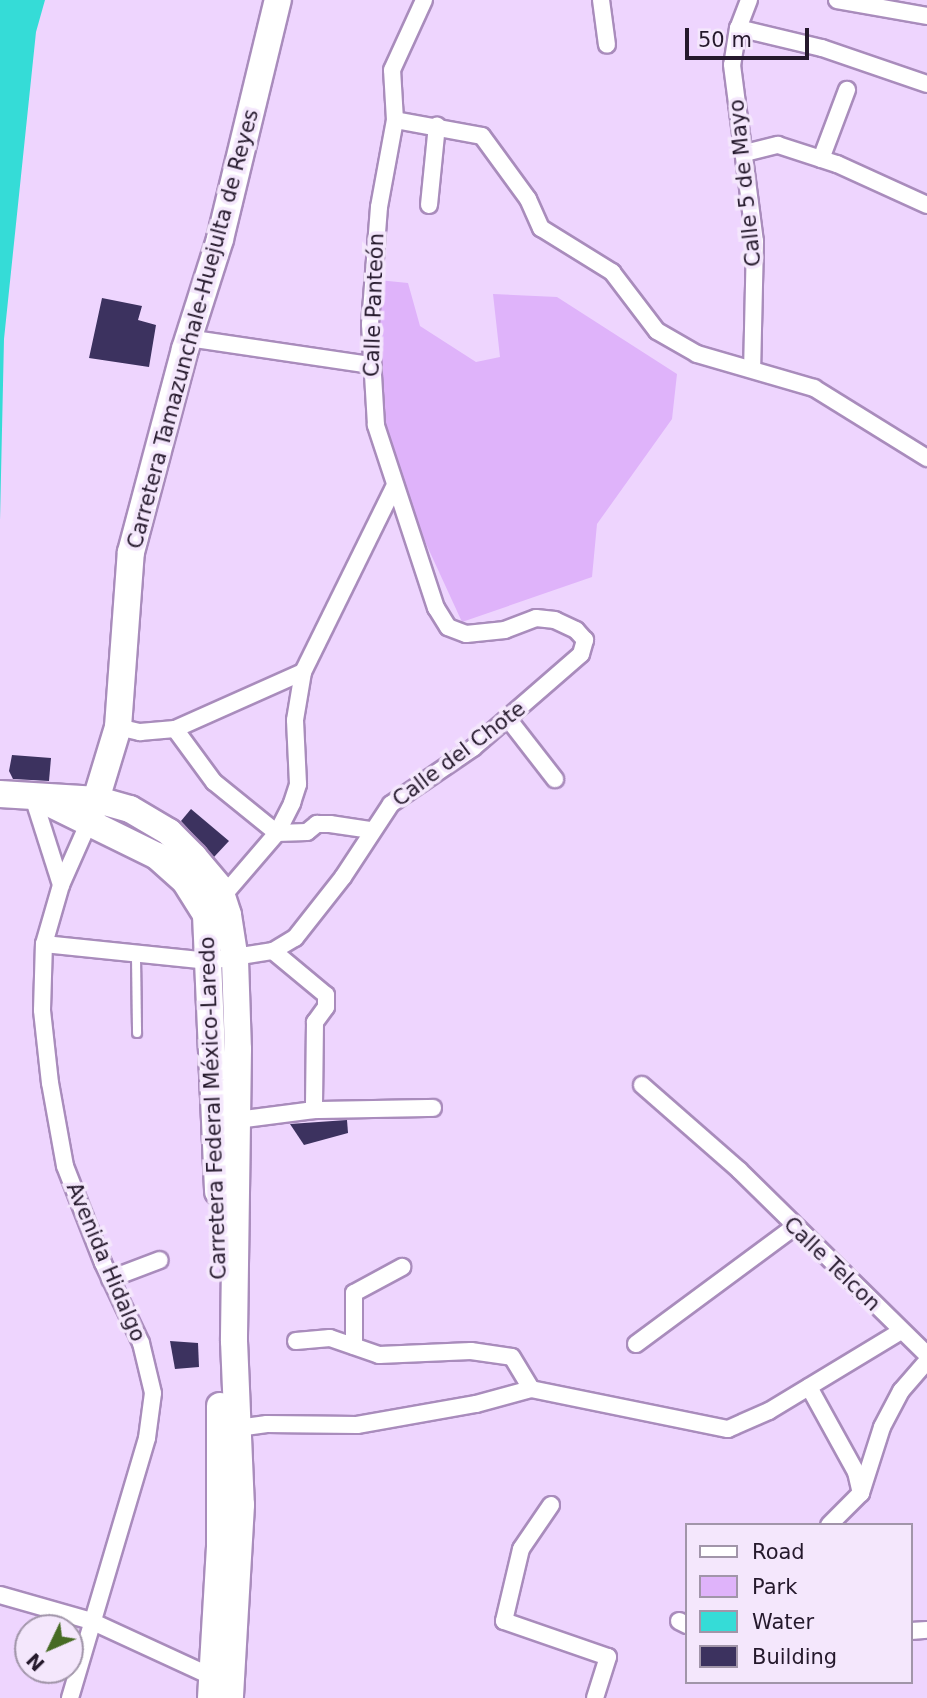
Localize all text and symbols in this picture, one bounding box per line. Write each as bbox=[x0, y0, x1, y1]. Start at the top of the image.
scale bar bbox=[689, 14, 813, 58]
text: 50 m bbox=[698, 28, 752, 52]
street label: Calle 5 de Mayo bbox=[724, 98, 766, 268]
street label: Carretera Tamazunchale-Huejulta de Reyes bbox=[122, 106, 264, 552]
street label: Calle Panteón bbox=[359, 233, 389, 377]
street label: Calle del Chote bbox=[388, 696, 530, 812]
street label: Carretera Federal México-Laredo bbox=[194, 936, 232, 1280]
street label: Avenida Hidalgo bbox=[61, 1179, 151, 1345]
street label: Calle Telcon bbox=[778, 1212, 886, 1316]
legend bbox=[685, 1523, 913, 1684]
text: Road bbox=[752, 1540, 805, 1564]
text: Park bbox=[752, 1575, 797, 1599]
text: Water bbox=[752, 1610, 814, 1634]
north arrow bbox=[14, 1614, 84, 1684]
text: Building bbox=[752, 1645, 837, 1669]
text: N bbox=[22, 1649, 49, 1676]

